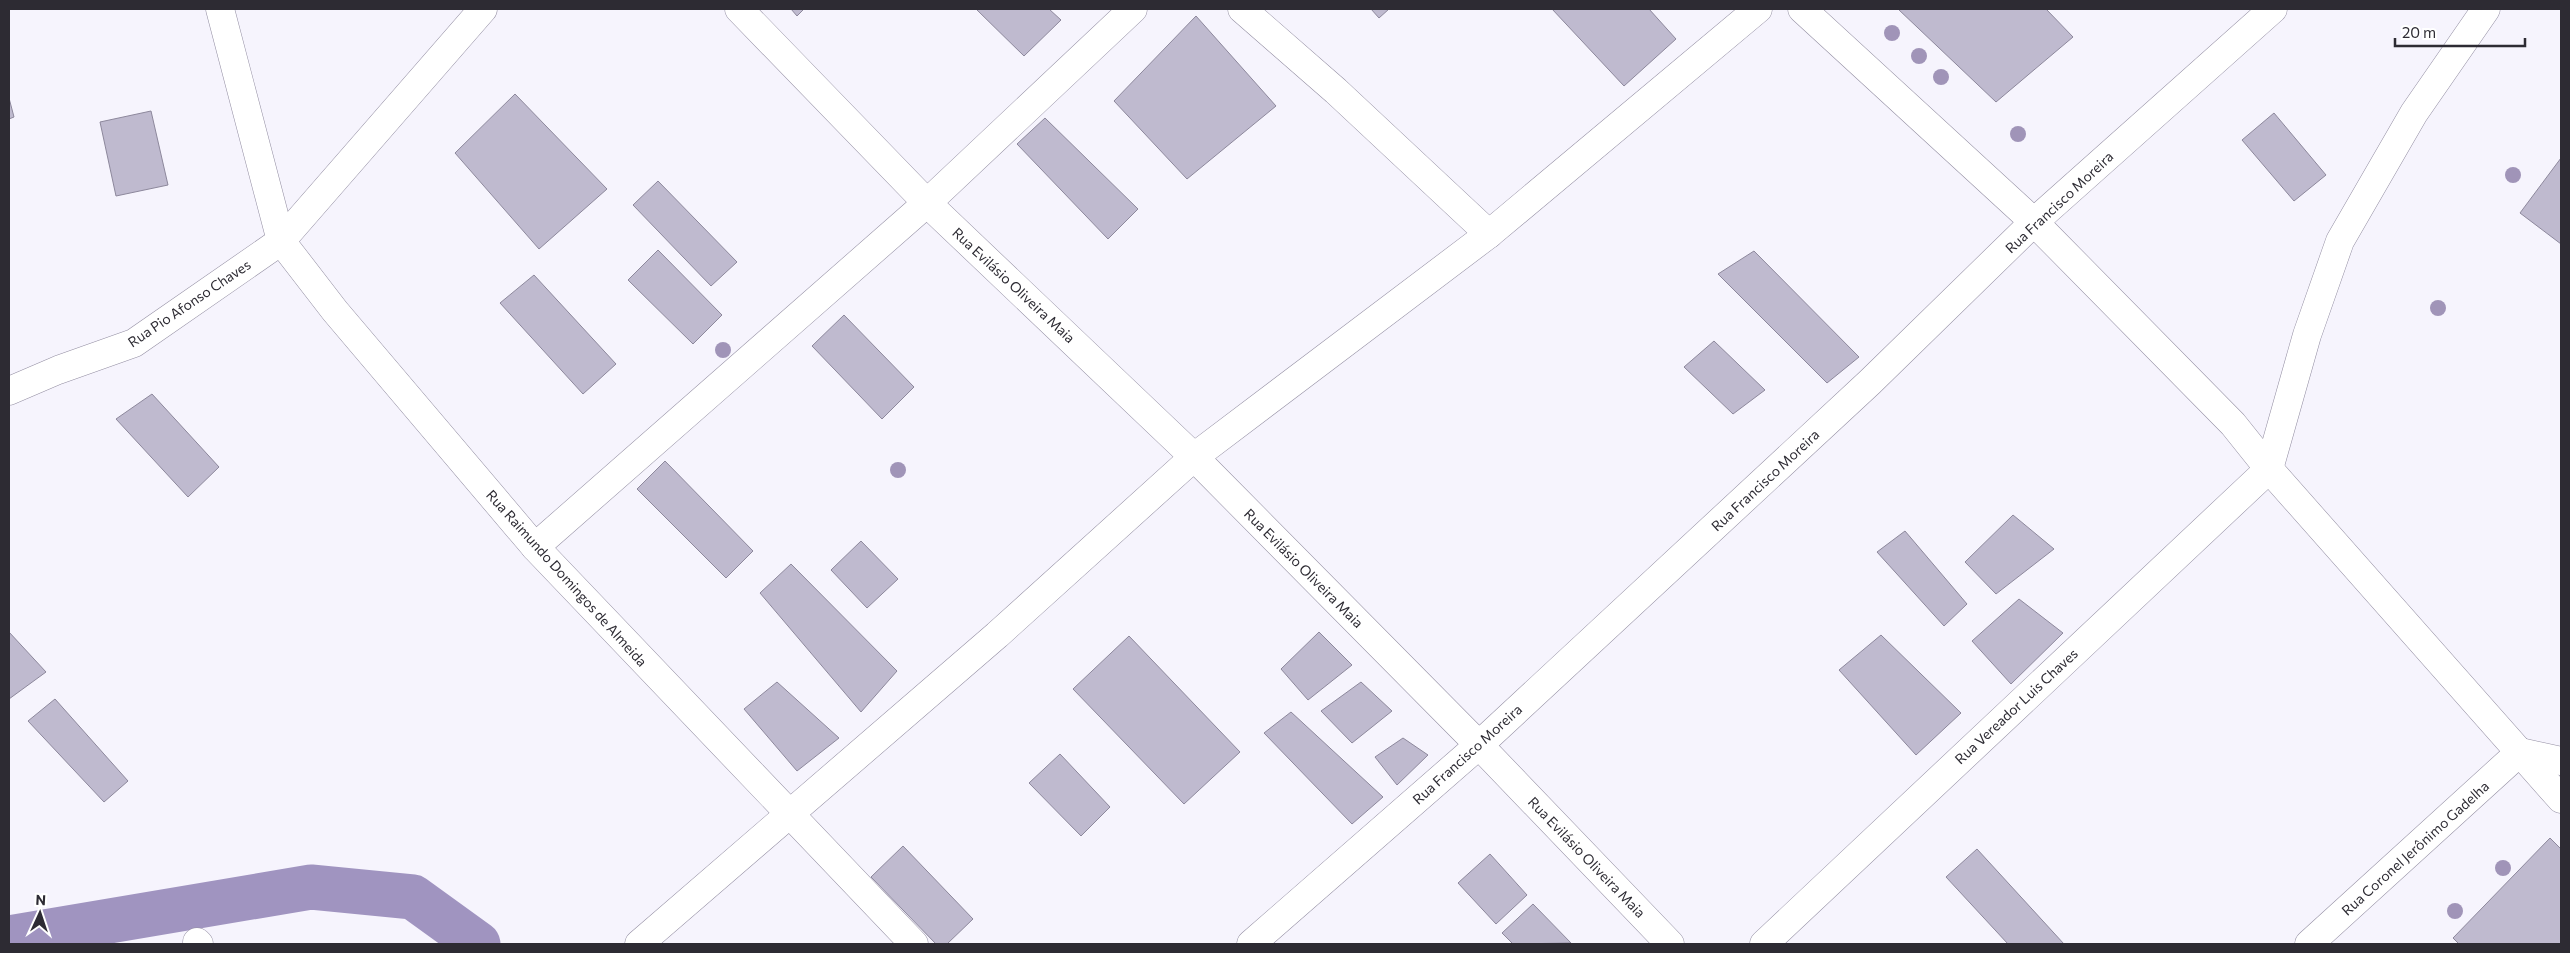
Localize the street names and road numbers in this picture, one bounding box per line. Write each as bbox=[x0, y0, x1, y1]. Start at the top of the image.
street label: Rua Francisco Moreira bbox=[2001, 148, 2117, 256]
street label: Rua Evilásio Oliveira Maia bbox=[949, 224, 1079, 346]
street label: Rua Pio Afonso Chaves bbox=[124, 256, 254, 350]
street label: Rua Francisco Moreira bbox=[1707, 426, 1823, 534]
street label: Rua Raimundo Domingos de Almeida bbox=[483, 486, 651, 670]
street label: Rua Evilásio Oliveira Maia bbox=[1241, 505, 1367, 631]
street label: Rua Vereador Luis Chaves bbox=[1951, 645, 2081, 767]
street label: Rua Francisco Moreira bbox=[1409, 700, 1525, 808]
street label: Rua Coronel Jerônimo Gadelha bbox=[2338, 777, 2492, 919]
street label: Rua Evilásio Oliveira Maia bbox=[1525, 793, 1649, 921]

